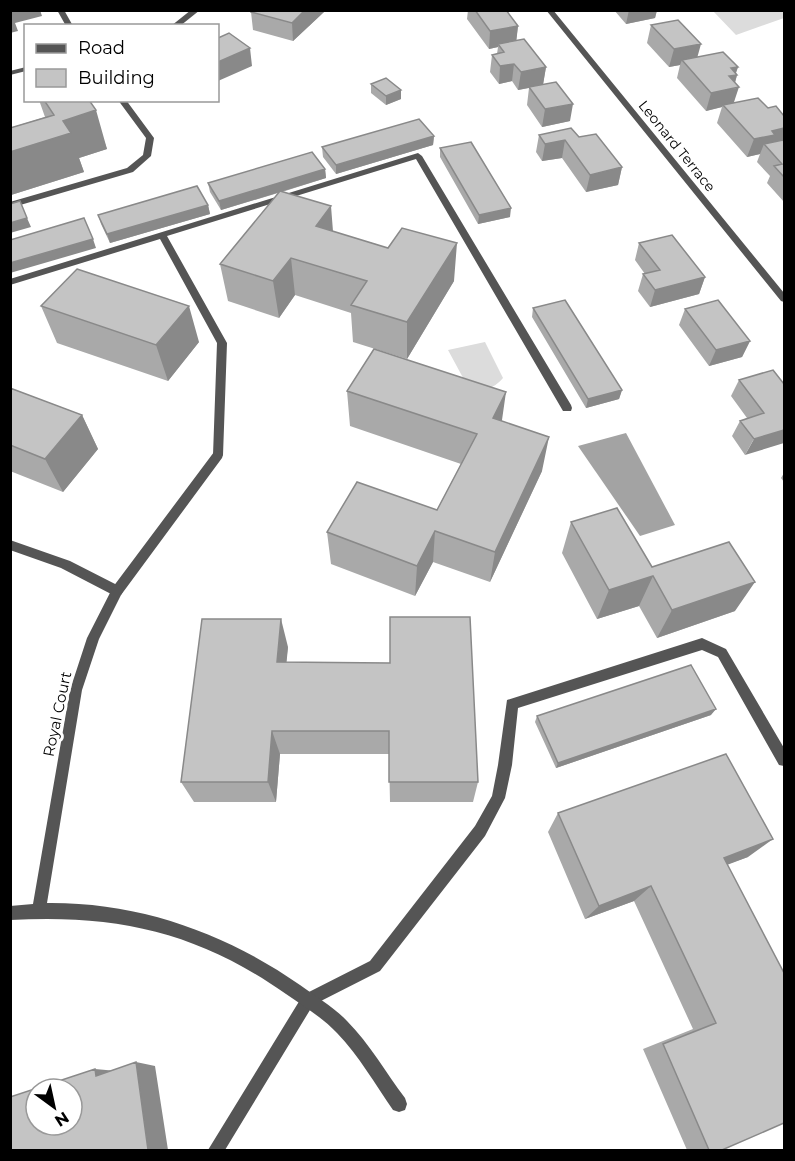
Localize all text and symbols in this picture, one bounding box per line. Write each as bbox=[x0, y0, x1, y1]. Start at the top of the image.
legend bbox=[24, 24, 219, 102]
text: Road bbox=[78, 37, 125, 59]
text: Building bbox=[78, 67, 155, 89]
street label: Leonard Terrace bbox=[635, 97, 719, 195]
street label: Royal Court bbox=[39, 670, 75, 758]
north arrow bbox=[24, 1077, 84, 1137]
text: N bbox=[51, 1108, 72, 1131]

